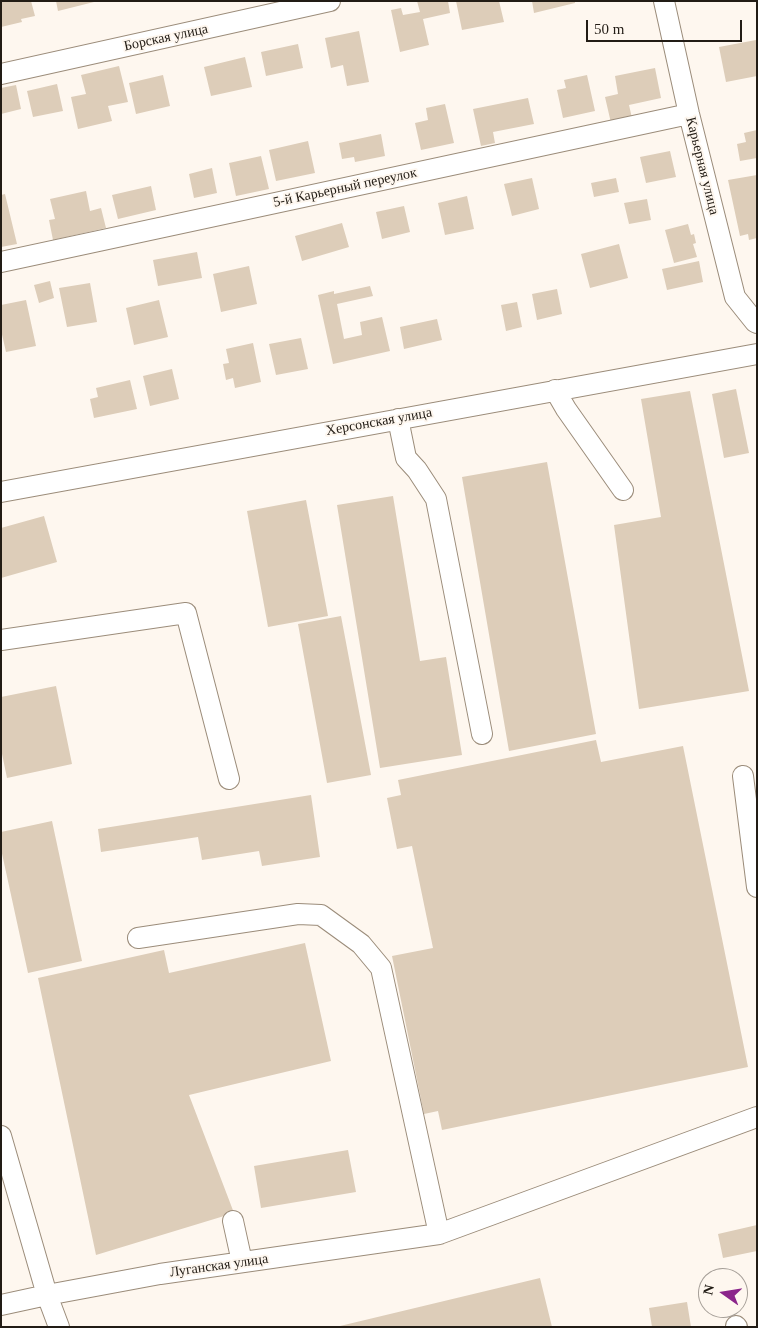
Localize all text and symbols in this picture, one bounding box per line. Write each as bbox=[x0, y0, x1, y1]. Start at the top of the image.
scale bar bbox=[588, 10, 744, 42]
street label: Борская улица bbox=[122, 21, 210, 55]
text: 50 m bbox=[594, 21, 624, 37]
street label: Карьерная улица bbox=[682, 115, 722, 217]
street label: 5-й Карьерный переулок bbox=[272, 165, 418, 211]
street label: Херсонская улица bbox=[325, 404, 433, 440]
street label: Луганская улица bbox=[169, 1251, 269, 1281]
north arrow bbox=[698, 1268, 748, 1318]
text: N bbox=[700, 1283, 717, 1296]

